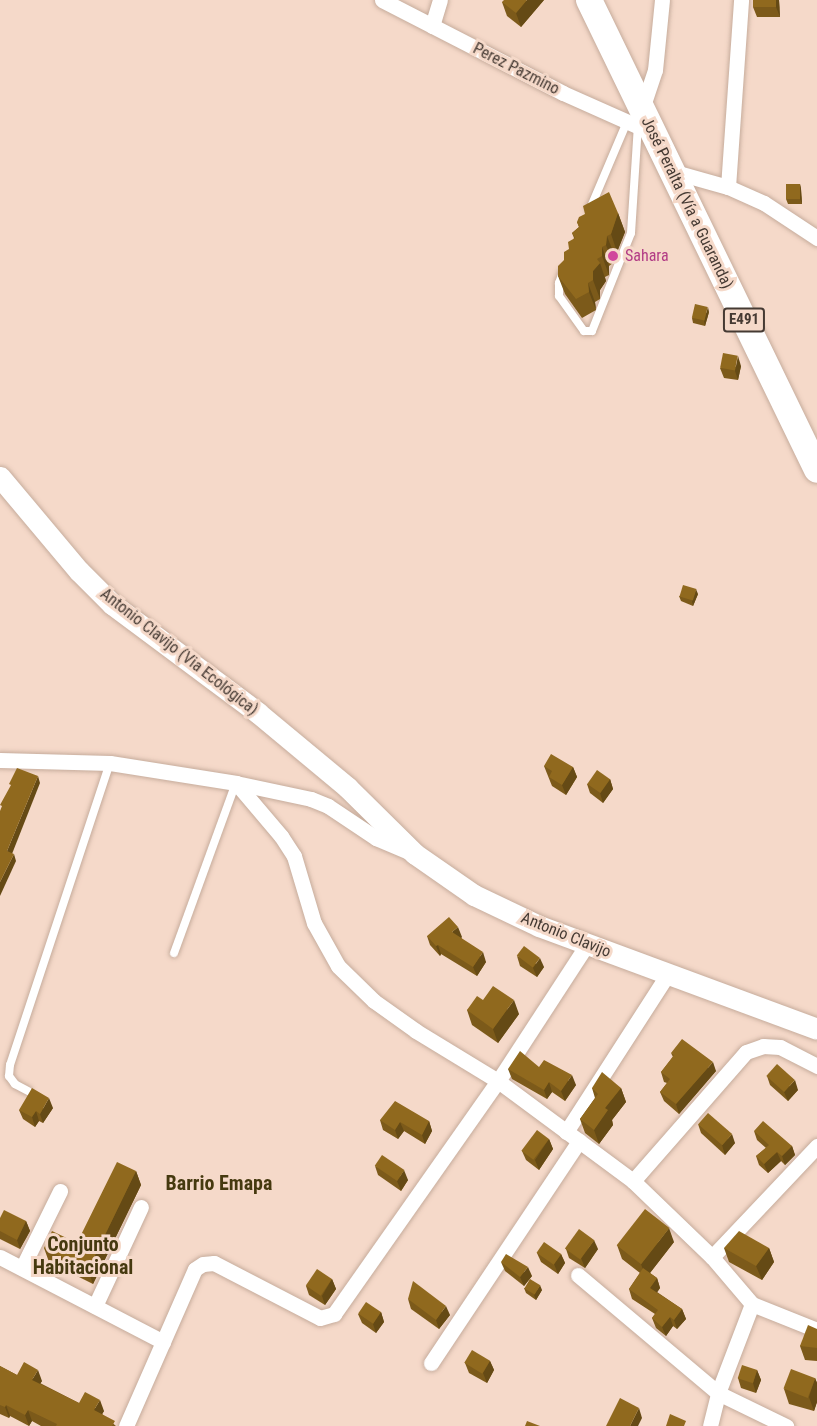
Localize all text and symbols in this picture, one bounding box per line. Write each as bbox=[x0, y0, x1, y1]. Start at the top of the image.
street label: Perez Pazmino bbox=[470, 39, 562, 99]
street label: José Peralta (Vía a Guaranda) bbox=[637, 114, 737, 292]
place label: Sahara bbox=[625, 246, 669, 266]
marker: Sahara bbox=[606, 249, 620, 263]
road number: E491 bbox=[722, 308, 766, 332]
street label: Antonio Clavijo (Via Ecológica) bbox=[96, 585, 262, 719]
street label: Antonio Clavijo bbox=[518, 908, 614, 962]
district label: Barrio Emapa bbox=[166, 1171, 272, 1195]
district label: Conjunto Habitacional bbox=[33, 1232, 133, 1279]

